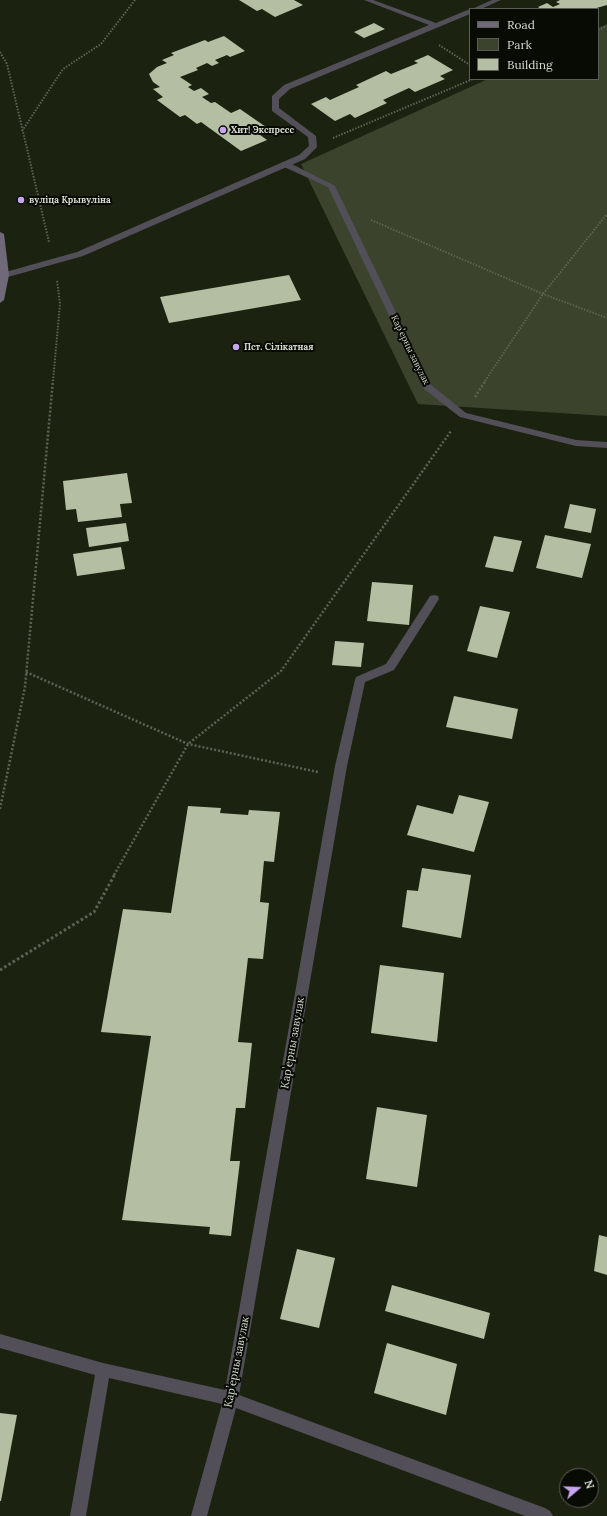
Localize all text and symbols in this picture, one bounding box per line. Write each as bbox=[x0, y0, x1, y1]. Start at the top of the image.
legend bbox=[469, 8, 599, 80]
text: Road bbox=[507, 17, 535, 32]
text: Park bbox=[507, 37, 532, 52]
text: Building bbox=[507, 57, 553, 72]
marker: Хит! Экспресс bbox=[218, 125, 228, 135]
place label: Хит! Экспресс bbox=[231, 125, 294, 135]
marker: вуліца Крывуліна bbox=[16, 195, 26, 205]
place label: вуліца Крывуліна bbox=[29, 195, 111, 205]
street label: Карʼерны завулак bbox=[389, 314, 431, 386]
marker: Пст. Сілікатная bbox=[231, 342, 241, 352]
place label: Пст. Сілікатная bbox=[244, 342, 314, 352]
street label: Карʼерны завулак bbox=[278, 996, 308, 1090]
street label: Карʼерны завулак bbox=[222, 1315, 252, 1409]
north arrow bbox=[559, 1468, 599, 1508]
text: N bbox=[581, 1478, 597, 1491]

